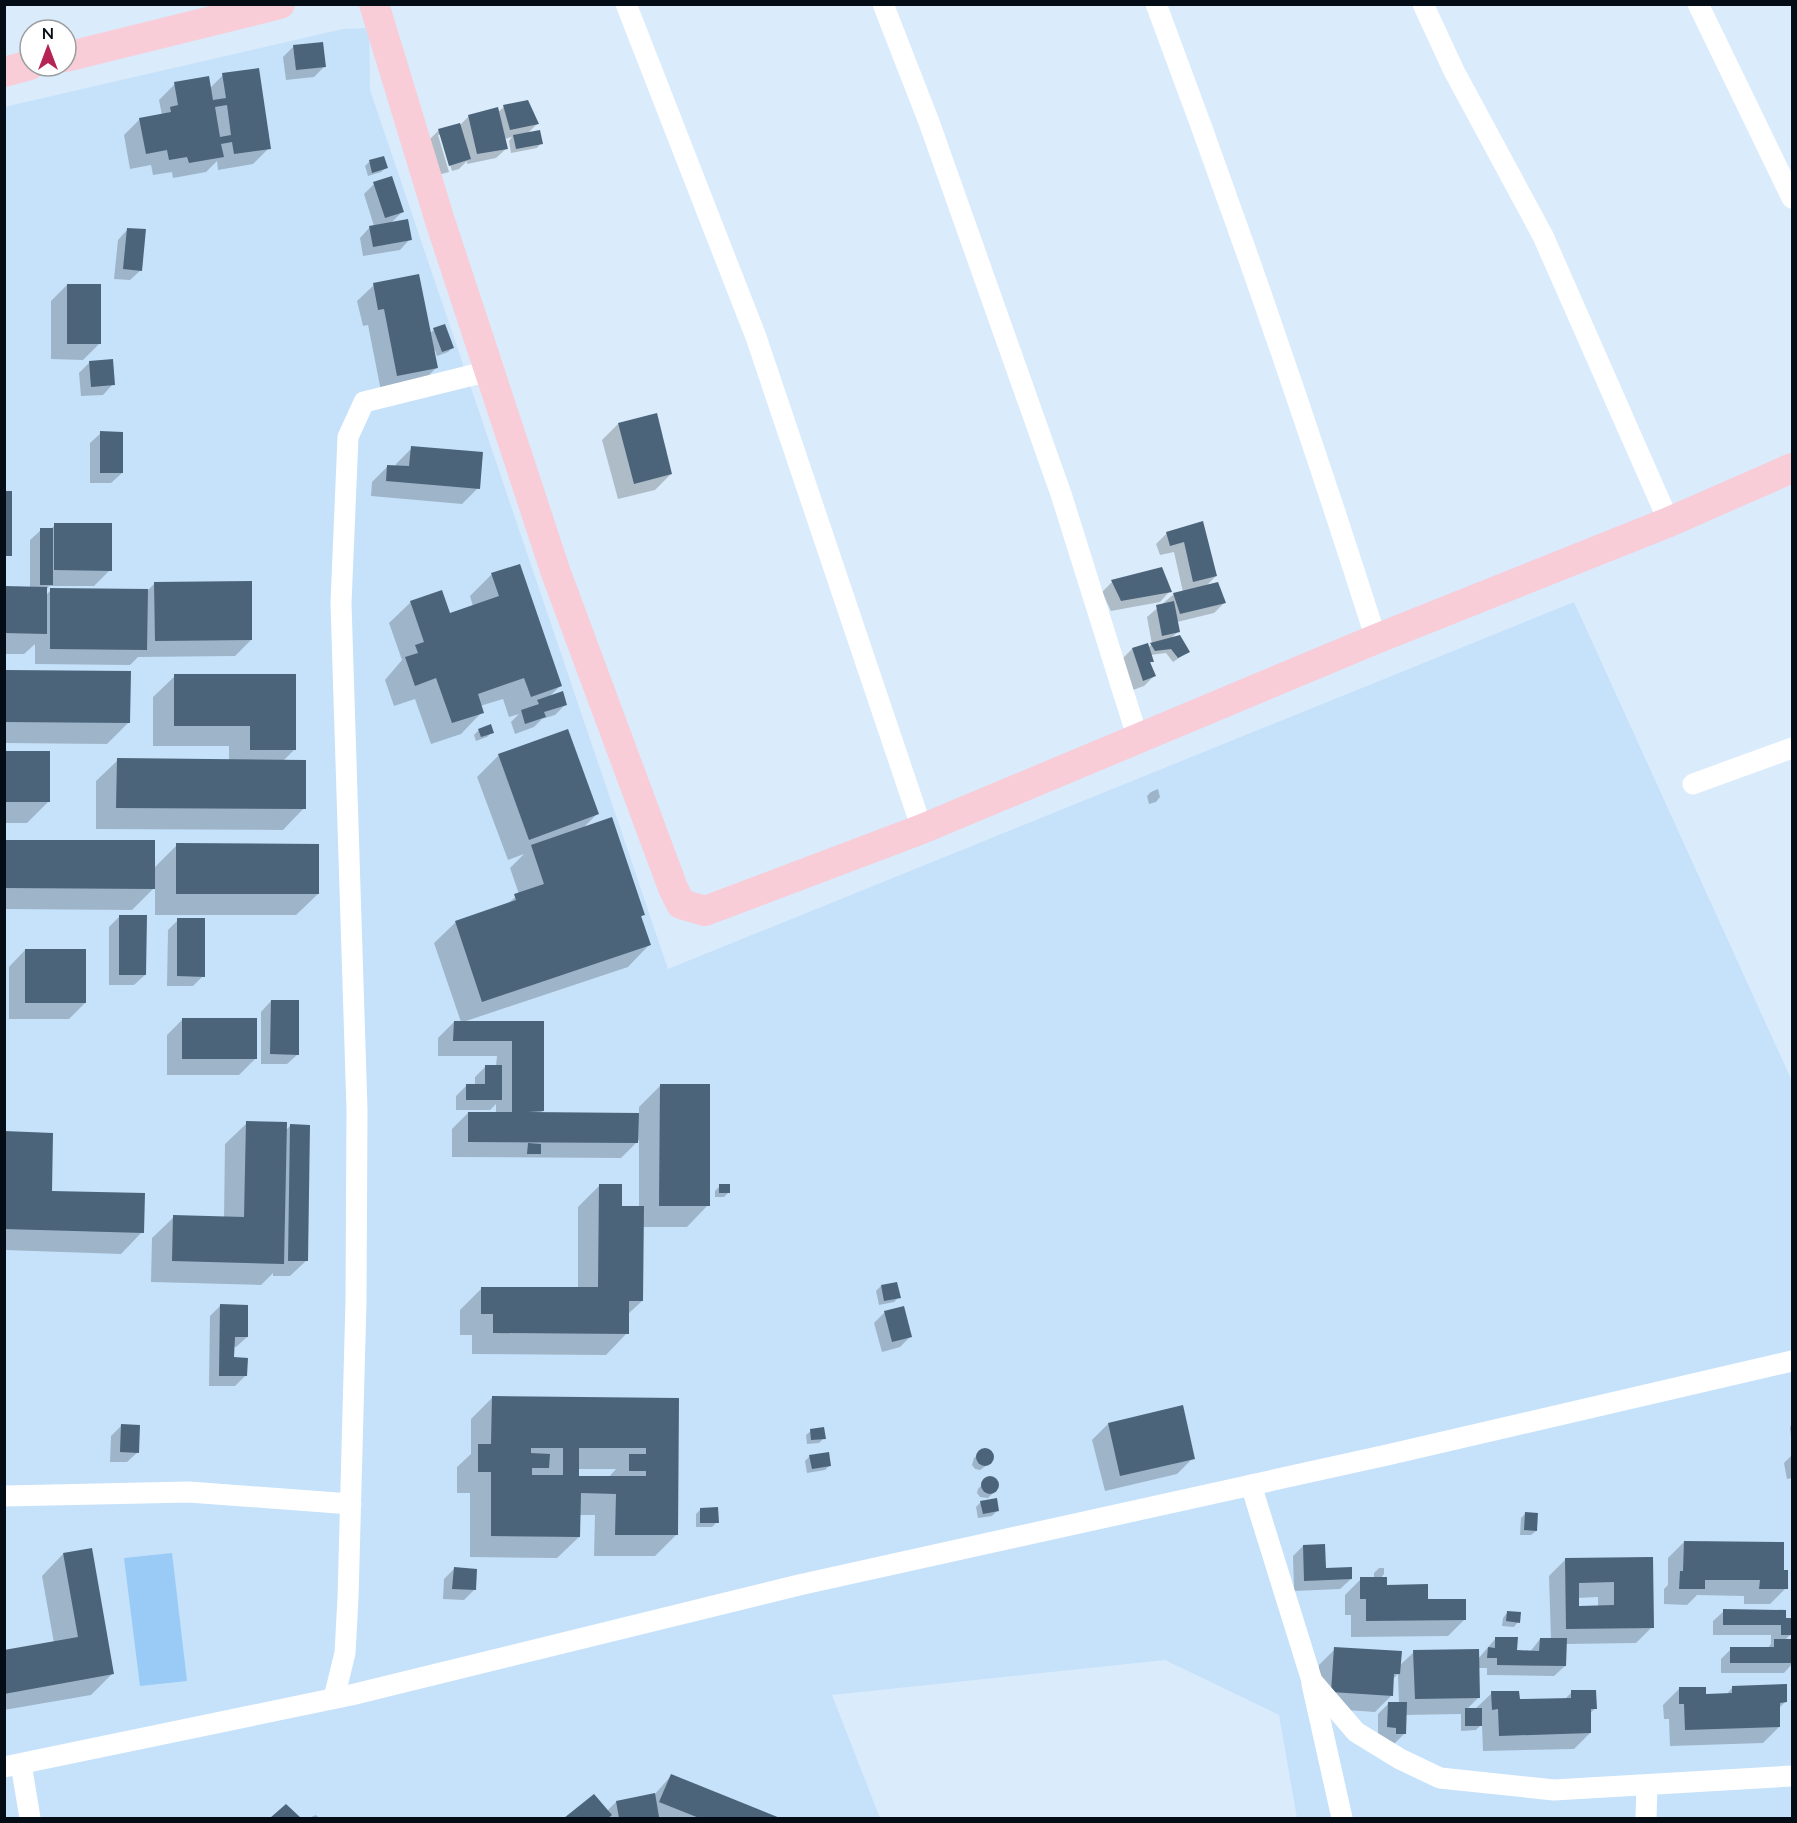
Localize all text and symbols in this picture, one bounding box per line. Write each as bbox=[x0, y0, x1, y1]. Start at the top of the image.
north arrow bbox=[18, 18, 78, 78]
text: N bbox=[42, 23, 54, 42]

